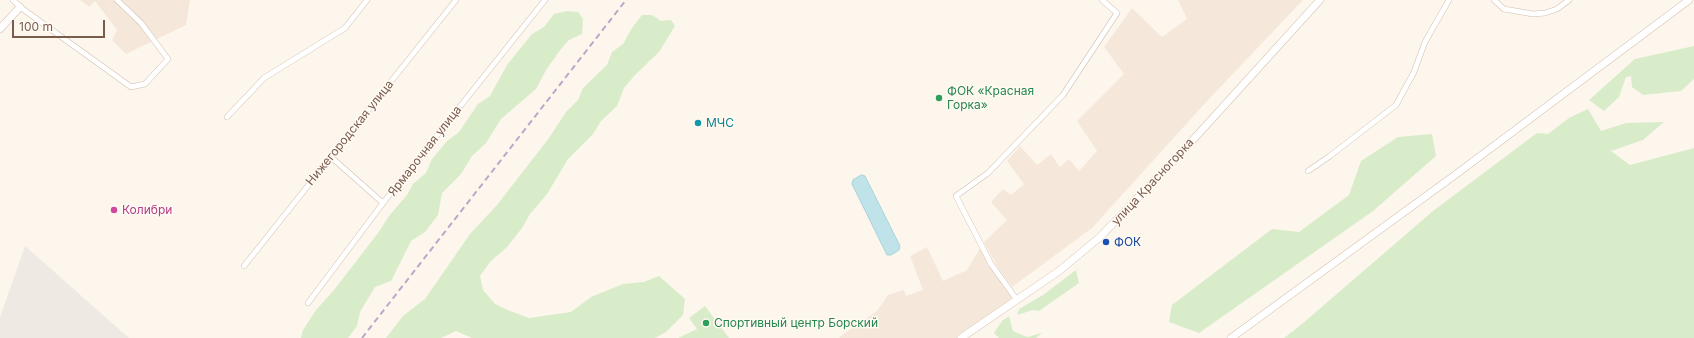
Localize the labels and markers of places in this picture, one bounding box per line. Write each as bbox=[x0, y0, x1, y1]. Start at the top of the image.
place label: ФОК «Красная Горка» bbox=[947, 84, 1034, 112]
marker: ФОК «Красная Горка» bbox=[934, 93, 944, 103]
place label: МЧС bbox=[706, 116, 734, 130]
marker: МЧС bbox=[693, 118, 703, 128]
place label: Колибри bbox=[122, 203, 172, 217]
marker: Колибри bbox=[109, 205, 119, 215]
place label: ФОК bbox=[1114, 235, 1141, 249]
marker: ФОК bbox=[1101, 237, 1111, 247]
place label: Спортивный центр Борский bbox=[714, 316, 878, 330]
marker: Спортивный центр Борский bbox=[701, 318, 711, 328]

